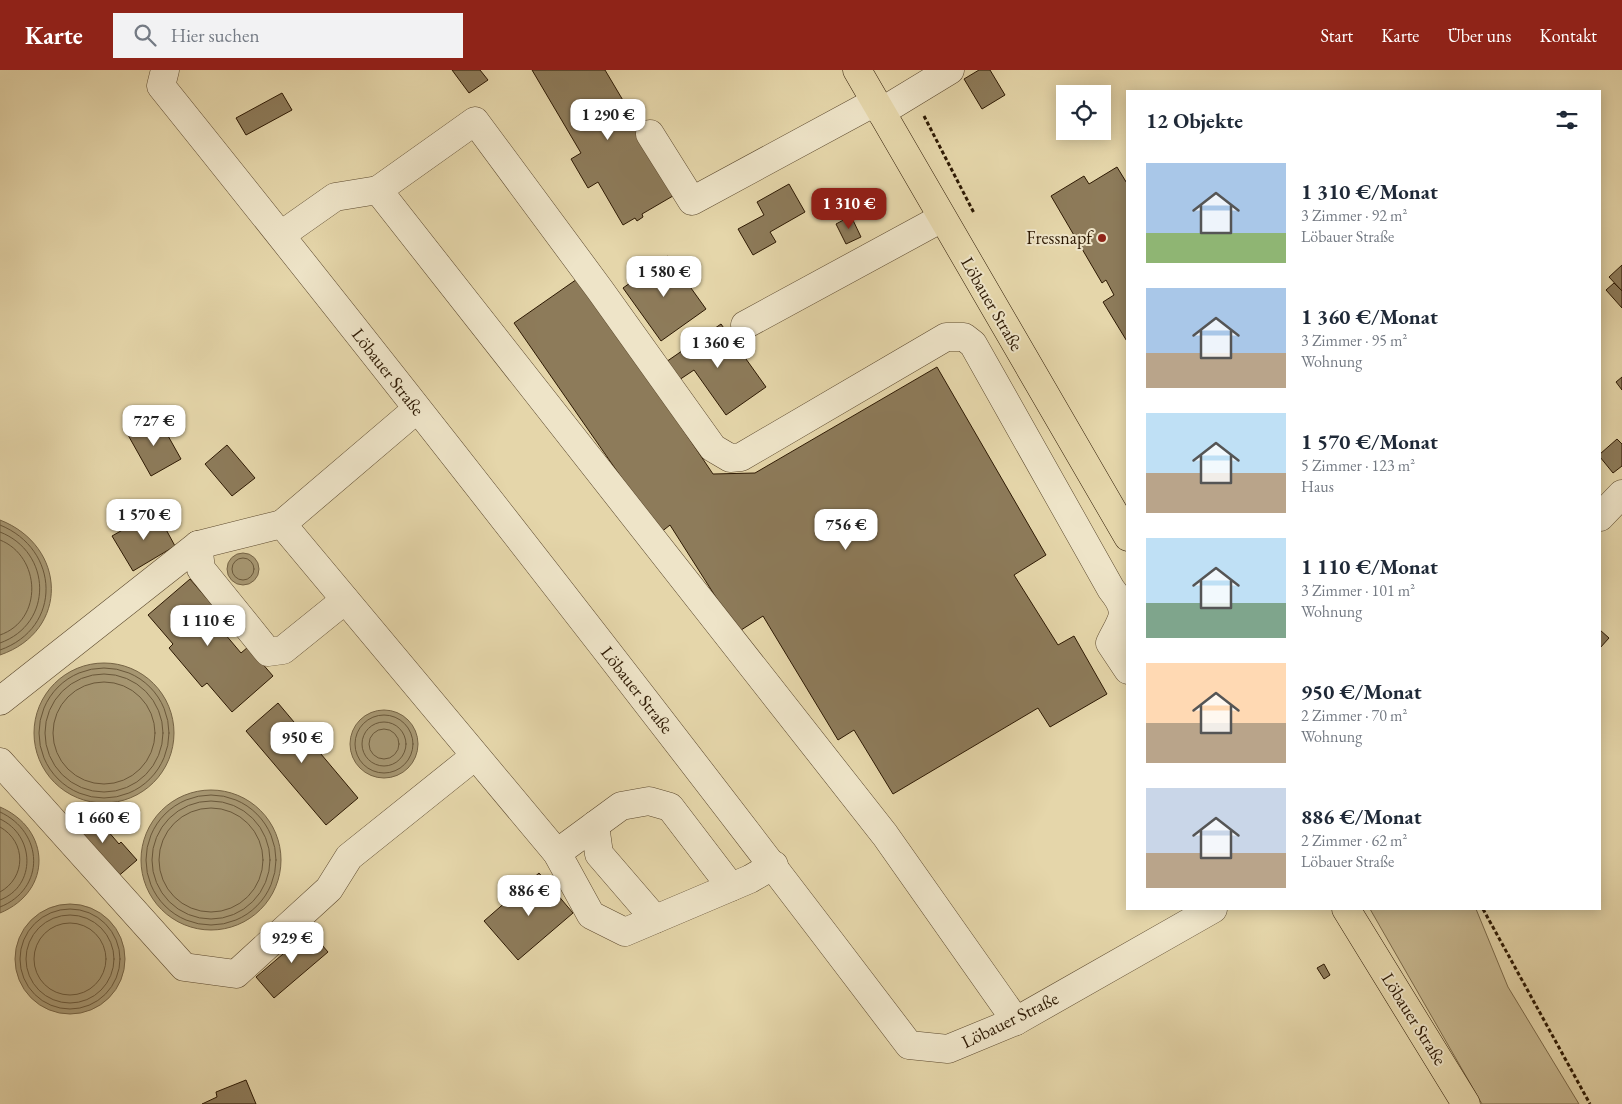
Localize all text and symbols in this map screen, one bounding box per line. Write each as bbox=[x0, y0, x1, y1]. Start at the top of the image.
search box bbox=[113, 13, 463, 58]
text: Karte bbox=[25, 20, 83, 51]
icon: search bbox=[131, 21, 159, 49]
text: Hier suchen bbox=[171, 23, 260, 48]
text: Start bbox=[1320, 24, 1353, 47]
text: Karte bbox=[1381, 24, 1419, 47]
text: Über uns bbox=[1447, 24, 1511, 47]
text: Kontakt bbox=[1539, 24, 1597, 47]
map controls bbox=[1056, 85, 1111, 140]
button: locate bbox=[1056, 85, 1111, 140]
pin: 1 290 € bbox=[562, 98, 654, 141]
text: 1 290 € bbox=[581, 104, 635, 125]
icon: filters bbox=[1553, 106, 1581, 134]
text: 12 Objekte bbox=[1146, 107, 1243, 134]
text: 1 310 €/Monat bbox=[1301, 178, 1438, 205]
icon: home bbox=[1186, 183, 1246, 243]
pin: 1 310 € bbox=[803, 188, 895, 230]
text: 1 310 € bbox=[822, 193, 876, 214]
text: 3 Zimmer · 92 m² bbox=[1301, 205, 1407, 226]
place label: Fressnapf bbox=[1026, 226, 1094, 249]
text: Löbauer Straße bbox=[1301, 226, 1394, 247]
marker: Fressnapf bbox=[1096, 232, 1108, 244]
street label: Löbauer Straße bbox=[956, 253, 1029, 355]
pin: 1 580 € bbox=[618, 256, 710, 298]
text: 1 580 € bbox=[637, 261, 691, 282]
text: 1 360 €/Monat bbox=[1301, 303, 1438, 330]
icon: home bbox=[1186, 308, 1246, 368]
street label: Löbauer Straße bbox=[347, 323, 430, 420]
pin: 1 360 € bbox=[672, 326, 764, 369]
text: 3 Zimmer · 95 m² bbox=[1301, 330, 1407, 351]
text: 1 360 € bbox=[691, 332, 745, 353]
text: Wohnung bbox=[1301, 351, 1362, 372]
pin: 727 € bbox=[119, 404, 189, 447]
text: 727 € bbox=[134, 410, 175, 431]
text: 1 570 €/Monat bbox=[1301, 428, 1438, 455]
icon: home bbox=[1186, 433, 1246, 493]
text: 5 Zimmer · 123 m² bbox=[1301, 455, 1415, 476]
text: Haus bbox=[1301, 476, 1334, 497]
pin: 1 570 € bbox=[98, 498, 190, 541]
text: 1 570 € bbox=[117, 504, 171, 525]
pin: 756 € bbox=[811, 508, 881, 551]
text: 756 € bbox=[826, 514, 867, 535]
text: 1 110 €/Monat bbox=[1301, 553, 1438, 580]
icon: home bbox=[1186, 558, 1246, 618]
text: 3 Zimmer · 101 m² bbox=[1301, 580, 1415, 601]
text: Wohnung bbox=[1301, 601, 1362, 622]
pin: 1 110 € bbox=[162, 604, 254, 647]
text: 1 110 € bbox=[181, 610, 235, 631]
street label: Löbauer Straße bbox=[596, 641, 679, 738]
text: 950 €/Monat bbox=[1301, 678, 1422, 705]
icon: home bbox=[1186, 683, 1246, 743]
text: 2 Zimmer · 70 m² bbox=[1301, 705, 1407, 726]
pin: 950 € bbox=[267, 722, 337, 764]
text: Wohnung bbox=[1301, 726, 1362, 747]
text: 950 € bbox=[282, 727, 323, 748]
pin: 1 660 € bbox=[57, 802, 149, 844]
text: 886 €/Monat bbox=[1301, 803, 1422, 830]
text: 1 660 € bbox=[76, 807, 130, 828]
icon: home bbox=[1186, 808, 1246, 868]
text: 2 Zimmer · 62 m² bbox=[1301, 830, 1407, 851]
text: Löbauer Straße bbox=[1301, 851, 1394, 872]
pin: 886 € bbox=[494, 874, 564, 917]
text: 886 € bbox=[509, 880, 550, 901]
pin: 929 € bbox=[257, 922, 327, 964]
text: 929 € bbox=[272, 927, 313, 948]
street label: Löbauer Straße bbox=[1377, 968, 1452, 1069]
street label: Löbauer Straße bbox=[958, 986, 1062, 1053]

